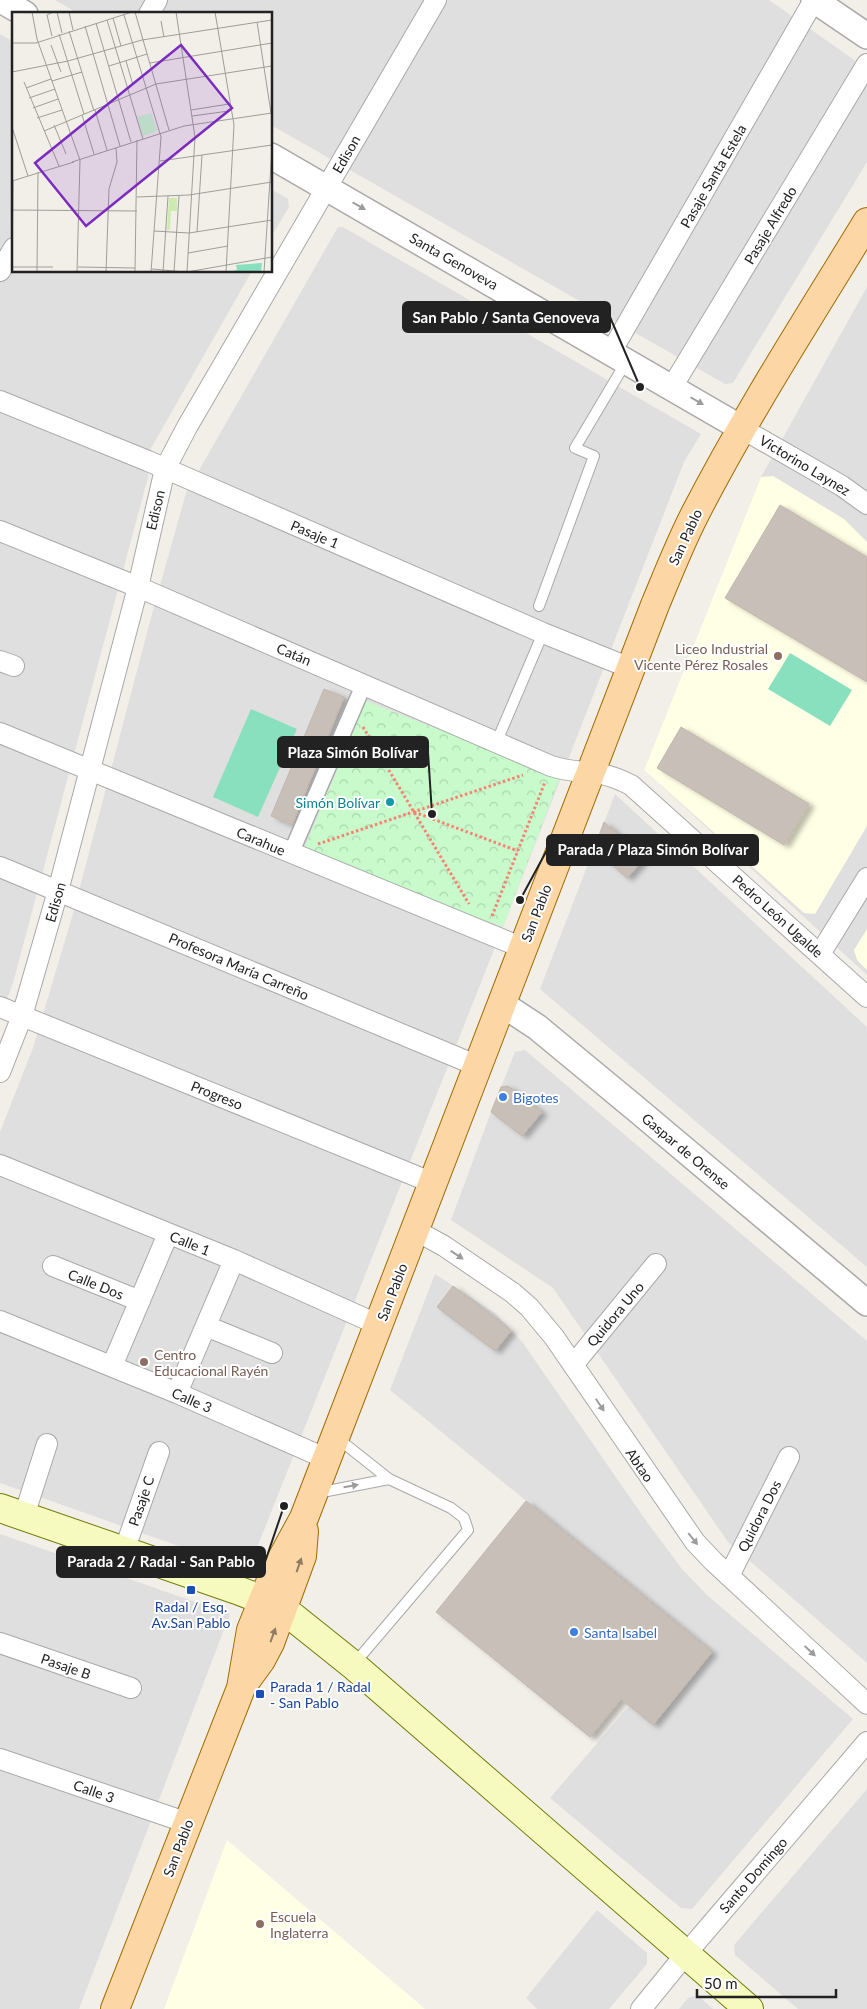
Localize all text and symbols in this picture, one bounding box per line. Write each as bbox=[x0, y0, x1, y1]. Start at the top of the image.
inset map bbox=[12, 12, 272, 272]
street label: Pasaje Santa Estela bbox=[676, 121, 750, 231]
street label: Edison bbox=[328, 132, 364, 176]
street label: Pasaje Alfredo bbox=[740, 183, 800, 267]
one-way arrow bbox=[352, 202, 366, 211]
street label: Santa Genoveva bbox=[407, 229, 501, 293]
callout: San Pablo / Santa Genoveva bbox=[403, 302, 610, 332]
text: San Pablo / Santa Genoveva bbox=[412, 308, 600, 326]
one-way arrow bbox=[690, 397, 703, 406]
street label: Victorino Laynez bbox=[756, 431, 854, 499]
street label: Edison bbox=[142, 488, 168, 532]
street label: San Pablo bbox=[665, 506, 705, 568]
street label: Pasaje 1 bbox=[288, 516, 342, 552]
street label: Catán bbox=[274, 639, 314, 669]
place label: Liceo Industrial Vicente Pérez Rosales bbox=[634, 640, 768, 673]
marker: Liceo Industrial Vicente Pérez Rosales bbox=[772, 650, 784, 662]
callout: Plaza Simón Bolívar bbox=[278, 737, 428, 767]
text: Plaza Simón Bolívar bbox=[288, 743, 419, 761]
place label: Simón Bolívar bbox=[296, 794, 380, 811]
marker: Simón Bolívar bbox=[384, 796, 396, 808]
street label: Carahue bbox=[234, 823, 288, 859]
callout: Parada / Plaza Simón Bolívar bbox=[547, 835, 758, 865]
text: Parada / Plaza Simón Bolívar bbox=[557, 840, 749, 858]
street label: Pedro León Ugalde bbox=[729, 871, 827, 961]
street label: Edison bbox=[41, 880, 69, 924]
street label: San Pablo bbox=[517, 882, 555, 944]
street label: Profesora María Carreño bbox=[166, 929, 312, 1003]
street label: Progreso bbox=[189, 1077, 245, 1113]
place label: Bigotes bbox=[513, 1089, 559, 1106]
marker: Bigotes bbox=[497, 1091, 509, 1103]
street label: Gaspar de Orense bbox=[638, 1109, 734, 1193]
street label: Calle 1 bbox=[167, 1227, 213, 1259]
one-way arrow bbox=[451, 1250, 464, 1260]
street label: San Pablo bbox=[373, 1261, 411, 1323]
street label: Calle Dos bbox=[66, 1265, 126, 1303]
street label: Quidora Uno bbox=[583, 1278, 647, 1350]
place label: Centro Educacional Rayén bbox=[154, 1346, 268, 1379]
marker: Centro Educacional Rayén bbox=[138, 1356, 150, 1368]
street label: Calle 3 bbox=[169, 1384, 215, 1416]
one-way arrow bbox=[595, 1399, 605, 1412]
street label: Abtao bbox=[623, 1445, 657, 1485]
street label: Pasaje C bbox=[125, 1473, 158, 1528]
street label: Quidora Dos bbox=[734, 1477, 784, 1555]
one-way arrow bbox=[343, 1482, 359, 1490]
one-way arrow bbox=[687, 1532, 698, 1545]
callout: Parada 2 / Radal - San Pablo bbox=[57, 1547, 265, 1577]
text: Parada 2 / Radal - San Pablo bbox=[67, 1552, 255, 1570]
one-way arrow bbox=[295, 1557, 303, 1572]
marker: Radal / Esq. Av.San Pablo bbox=[185, 1584, 197, 1596]
place label: Radal / Esq. Av.San Pablo bbox=[151, 1598, 231, 1631]
place label: Santa Isabel bbox=[584, 1624, 657, 1641]
marker: Santa Isabel bbox=[568, 1626, 580, 1638]
one-way arrow bbox=[269, 1627, 277, 1642]
one-way arrow bbox=[804, 1645, 816, 1657]
street label: Pasaje B bbox=[39, 1650, 93, 1682]
place label: Parada 1 / Radal - San Pablo bbox=[270, 1678, 371, 1711]
marker: Parada 1 / Radal - San Pablo bbox=[254, 1688, 266, 1700]
street label: Calle 3 bbox=[71, 1776, 117, 1806]
street label: San Pablo bbox=[159, 1817, 197, 1879]
street label: Santo Domingo bbox=[715, 1834, 791, 1916]
place label: Escuela Inglaterra bbox=[270, 1908, 329, 1941]
marker: Escuela Inglaterra bbox=[254, 1918, 266, 1930]
scale bar bbox=[697, 1966, 836, 1998]
text: 50 m bbox=[704, 1974, 738, 1992]

